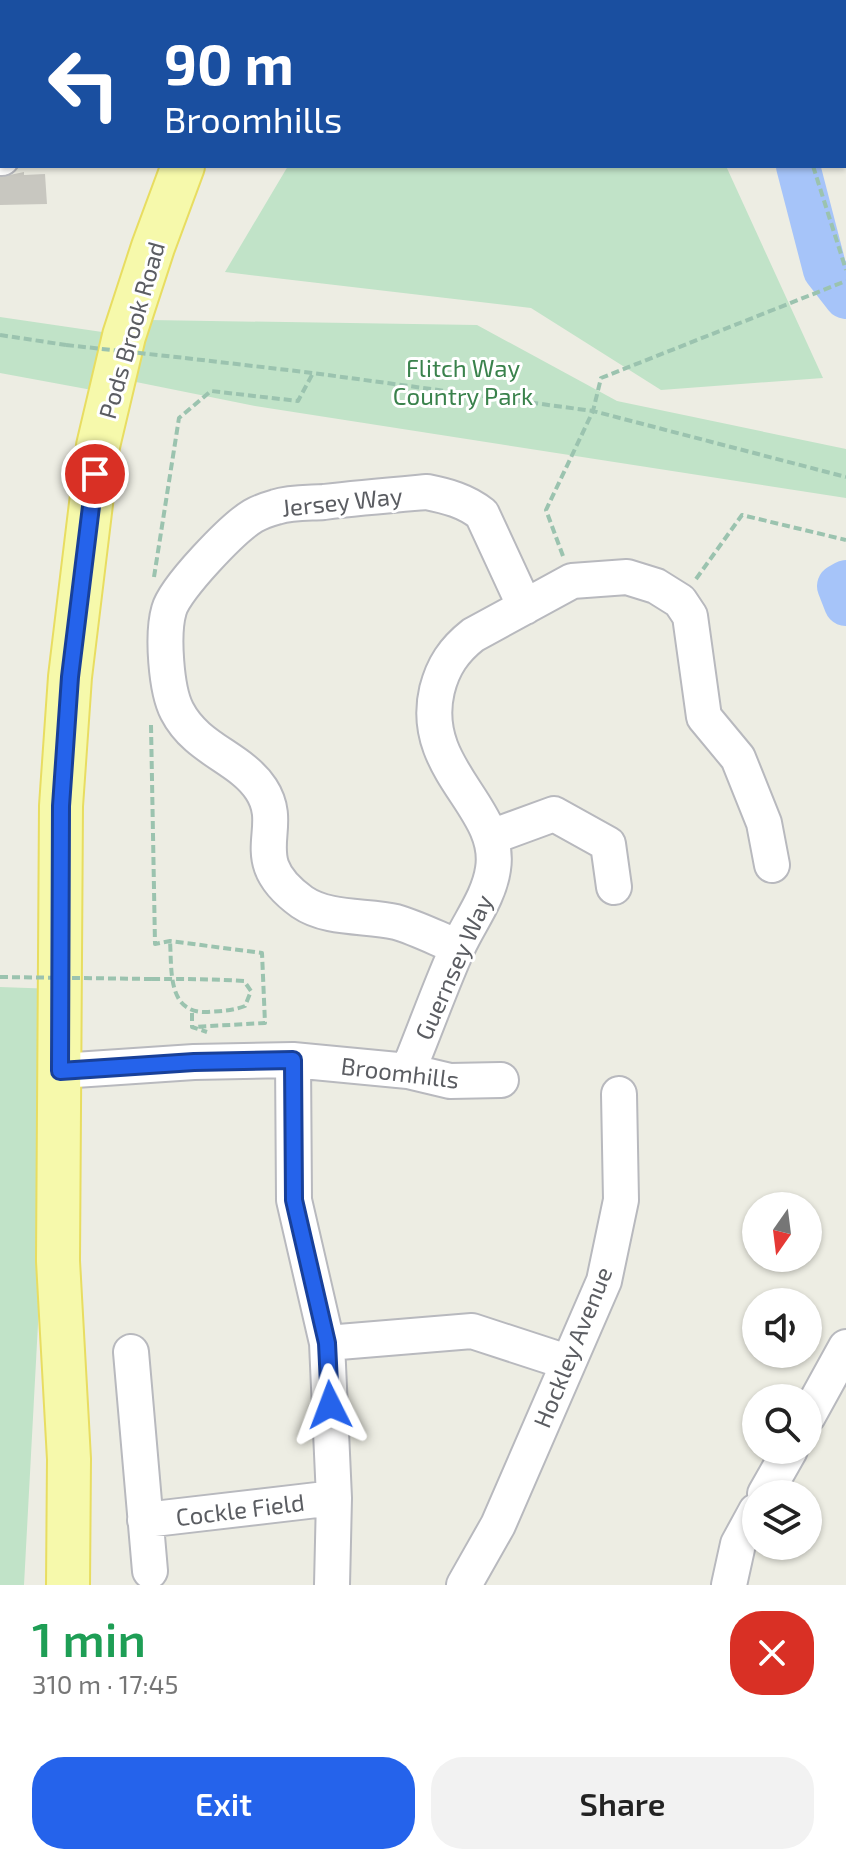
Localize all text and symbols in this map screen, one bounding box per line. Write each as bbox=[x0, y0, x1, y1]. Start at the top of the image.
text: 90 m bbox=[164, 29, 294, 96]
icon: left bbox=[32, 32, 136, 136]
text: Broomhills bbox=[164, 97, 342, 140]
street label: Pods Brook Road bbox=[92, 238, 170, 422]
park label: Flitch Way Country Park bbox=[393, 353, 533, 410]
pin bbox=[61, 440, 129, 508]
icon: arrive bbox=[73, 452, 117, 496]
street label: Jersey Way bbox=[280, 480, 404, 522]
street label: Guernsey Way bbox=[408, 890, 498, 1044]
street label: Broomhills bbox=[339, 1050, 461, 1094]
north arrow bbox=[742, 1192, 822, 1272]
map controls bbox=[742, 1192, 822, 1560]
street label: Hockley Avenue bbox=[527, 1262, 617, 1432]
button: sound bbox=[742, 1288, 822, 1368]
position arrow bbox=[288, 1363, 372, 1447]
button: search bbox=[742, 1384, 822, 1464]
button: layers bbox=[742, 1480, 822, 1560]
street label: Cockle Field bbox=[174, 1487, 306, 1531]
text: 1 min bbox=[32, 1609, 146, 1667]
button: close bbox=[730, 1611, 814, 1695]
text: 310 m · 17:45 bbox=[32, 1668, 179, 1699]
button: Exit bbox=[32, 1757, 415, 1849]
button: Share bbox=[431, 1757, 814, 1849]

